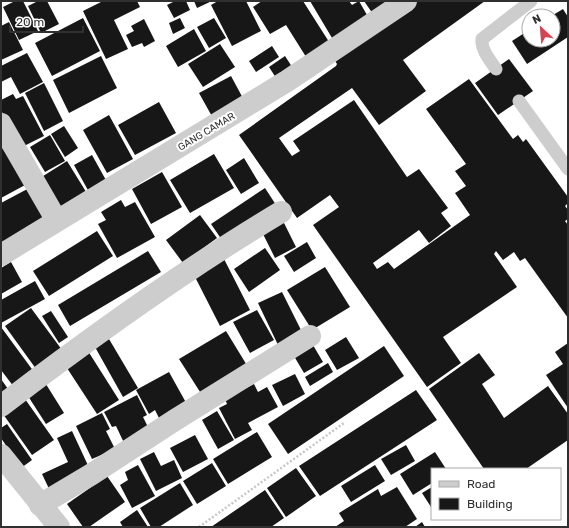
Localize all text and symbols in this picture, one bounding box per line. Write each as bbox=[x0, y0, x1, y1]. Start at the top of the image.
scale bar bbox=[10, 8, 83, 34]
north arrow bbox=[521, 8, 561, 48]
text: N bbox=[530, 12, 543, 27]
text: 20 m bbox=[16, 15, 44, 29]
street label: GANG CAMAR bbox=[176, 110, 237, 154]
legend bbox=[431, 468, 561, 520]
text: Road bbox=[467, 477, 495, 491]
text: Building bbox=[467, 497, 513, 511]

